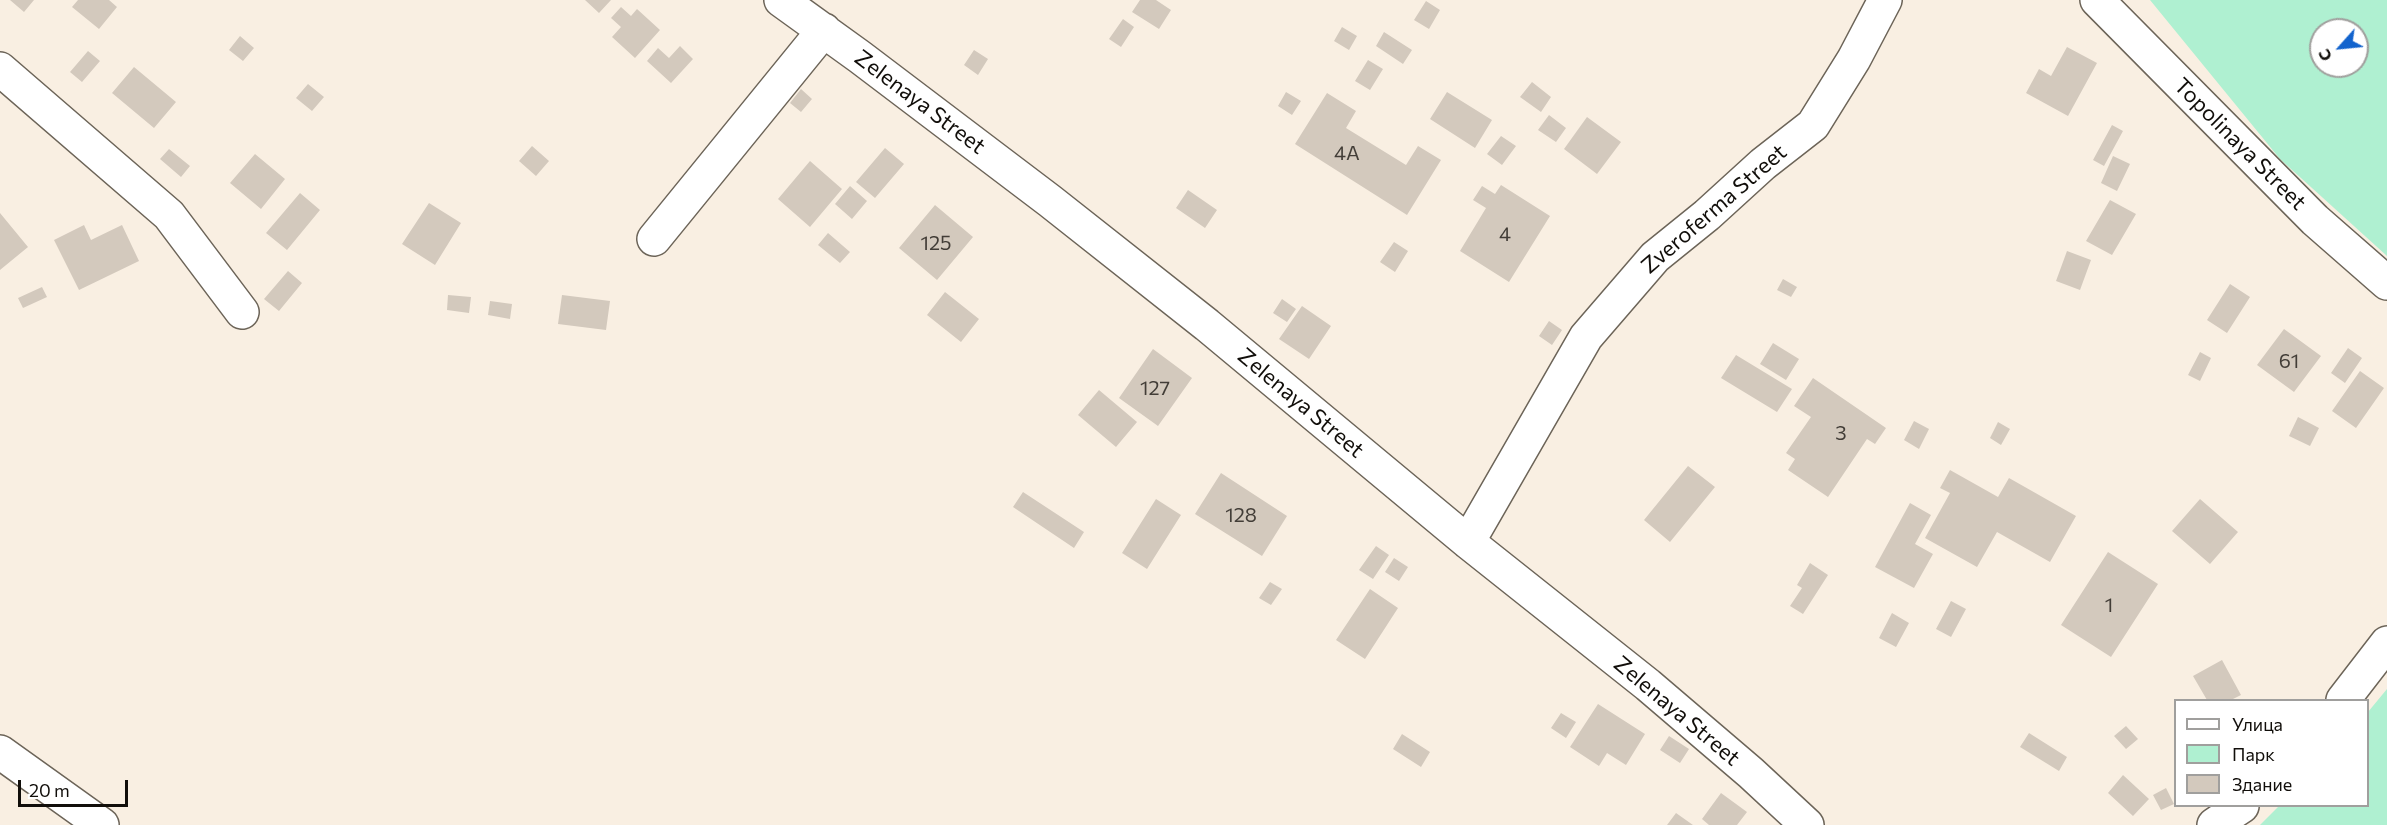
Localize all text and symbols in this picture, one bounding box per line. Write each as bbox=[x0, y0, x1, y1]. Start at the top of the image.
north arrow bbox=[2309, 18, 2369, 78]
street label: Zelenaya Street bbox=[850, 44, 990, 160]
text: С bbox=[2313, 46, 2335, 65]
street label: Topolinaya Street bbox=[2168, 72, 2312, 216]
street label: Zveroferma Street bbox=[1636, 139, 1792, 279]
house number: 4А bbox=[1334, 141, 1360, 165]
house number: 4 bbox=[1499, 222, 1511, 246]
house number: 125 bbox=[920, 231, 952, 255]
street label: Zelenaya Street bbox=[1233, 343, 1369, 463]
house number: 61 bbox=[2279, 349, 2299, 373]
house number: 127 bbox=[1140, 376, 1170, 400]
house number: 3 bbox=[1835, 421, 1847, 445]
house number: 128 bbox=[1225, 503, 1257, 527]
house number: 1 bbox=[2105, 593, 2113, 617]
street label: Zelenaya Street bbox=[1609, 651, 1745, 771]
legend bbox=[2174, 699, 2369, 807]
text: Улица bbox=[2232, 713, 2283, 735]
text: Парк bbox=[2232, 743, 2275, 765]
scale bar bbox=[21, 768, 130, 806]
text: Здание bbox=[2232, 773, 2292, 795]
text: 20 m bbox=[29, 779, 70, 801]

